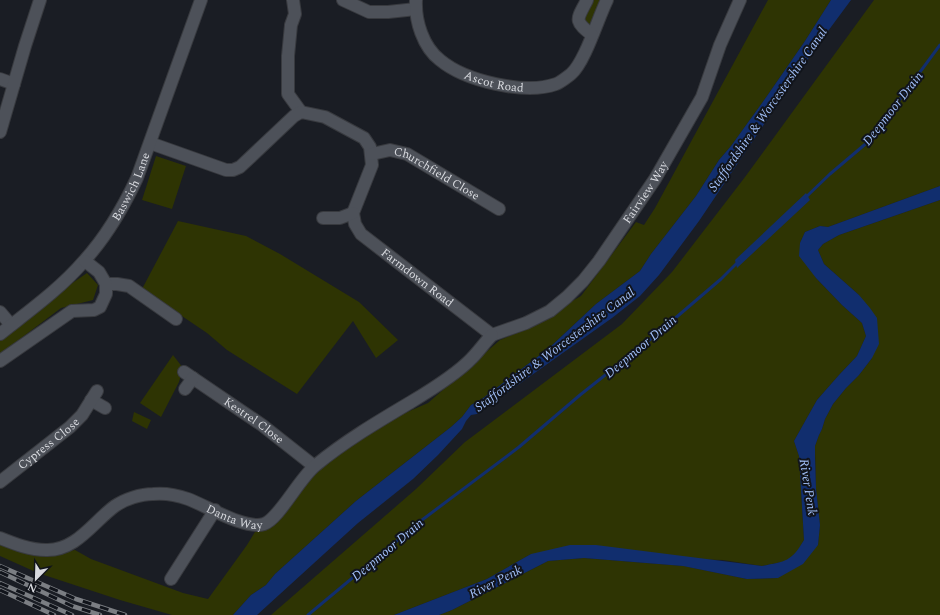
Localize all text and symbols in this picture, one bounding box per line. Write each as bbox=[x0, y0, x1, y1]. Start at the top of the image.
water label: Staffordshire & Worcestershire Canal bbox=[703, 23, 833, 196]
street label: Ascot Road bbox=[461, 66, 525, 98]
water label: Deepmoor Drain bbox=[857, 67, 928, 150]
street label: Churchfield Close bbox=[392, 142, 483, 205]
street label: Baswich Lane bbox=[107, 150, 155, 225]
street label: Fairview Way bbox=[618, 156, 674, 228]
street label: Farmdown Road bbox=[377, 244, 458, 312]
water label: Staffordshire & Worcestershire Canal bbox=[470, 282, 639, 417]
water label: Deepmoor Drain bbox=[600, 310, 681, 383]
street label: Kestrel Close bbox=[220, 393, 288, 449]
street label: Cypress Close bbox=[14, 413, 85, 475]
water label: River Penk bbox=[794, 457, 822, 517]
street label: Danta Way bbox=[203, 499, 265, 535]
water label: Deepmoor Drain bbox=[347, 513, 428, 586]
north arrow bbox=[16, 559, 56, 599]
water label: River Penk bbox=[466, 560, 525, 604]
text: N bbox=[25, 578, 40, 597]

